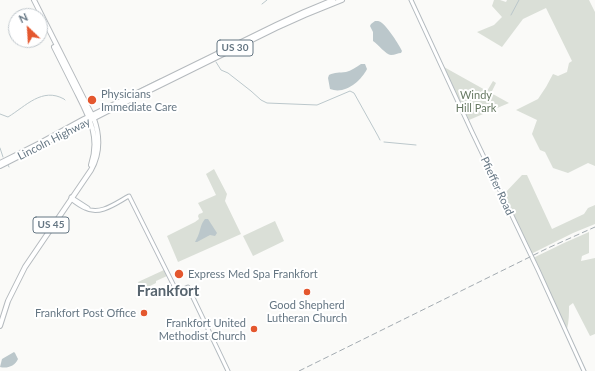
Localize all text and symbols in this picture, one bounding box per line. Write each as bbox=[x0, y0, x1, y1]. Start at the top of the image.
north arrow bbox=[8, 8, 48, 48]
text: N bbox=[17, 10, 30, 25]
road number: US 30 bbox=[217, 40, 253, 56]
place label: Physicians Immediate Care bbox=[101, 87, 177, 113]
park label: Windy Hill Park bbox=[456, 88, 496, 114]
marker: Physicians Immediate Care bbox=[86, 94, 98, 106]
street label: Lincoln Highway bbox=[15, 115, 93, 163]
street label: Pfieffer Road bbox=[478, 155, 516, 217]
road number: US 45 bbox=[33, 217, 69, 233]
place label: Express Med Spa Frankfort bbox=[188, 267, 318, 281]
marker: Express Med Spa Frankfort bbox=[173, 268, 185, 280]
district label: Frankfort bbox=[137, 282, 199, 300]
marker: Good Shepherd Lutheran Church bbox=[302, 287, 312, 297]
place label: Good Shepherd Lutheran Church bbox=[267, 298, 347, 324]
place label: Frankfort Post Office bbox=[35, 306, 136, 320]
marker: Frankfort Post Office bbox=[139, 308, 149, 318]
place label: Frankfort United Methodist Church bbox=[159, 316, 246, 342]
marker: Frankfort United Methodist Church bbox=[249, 324, 259, 334]

